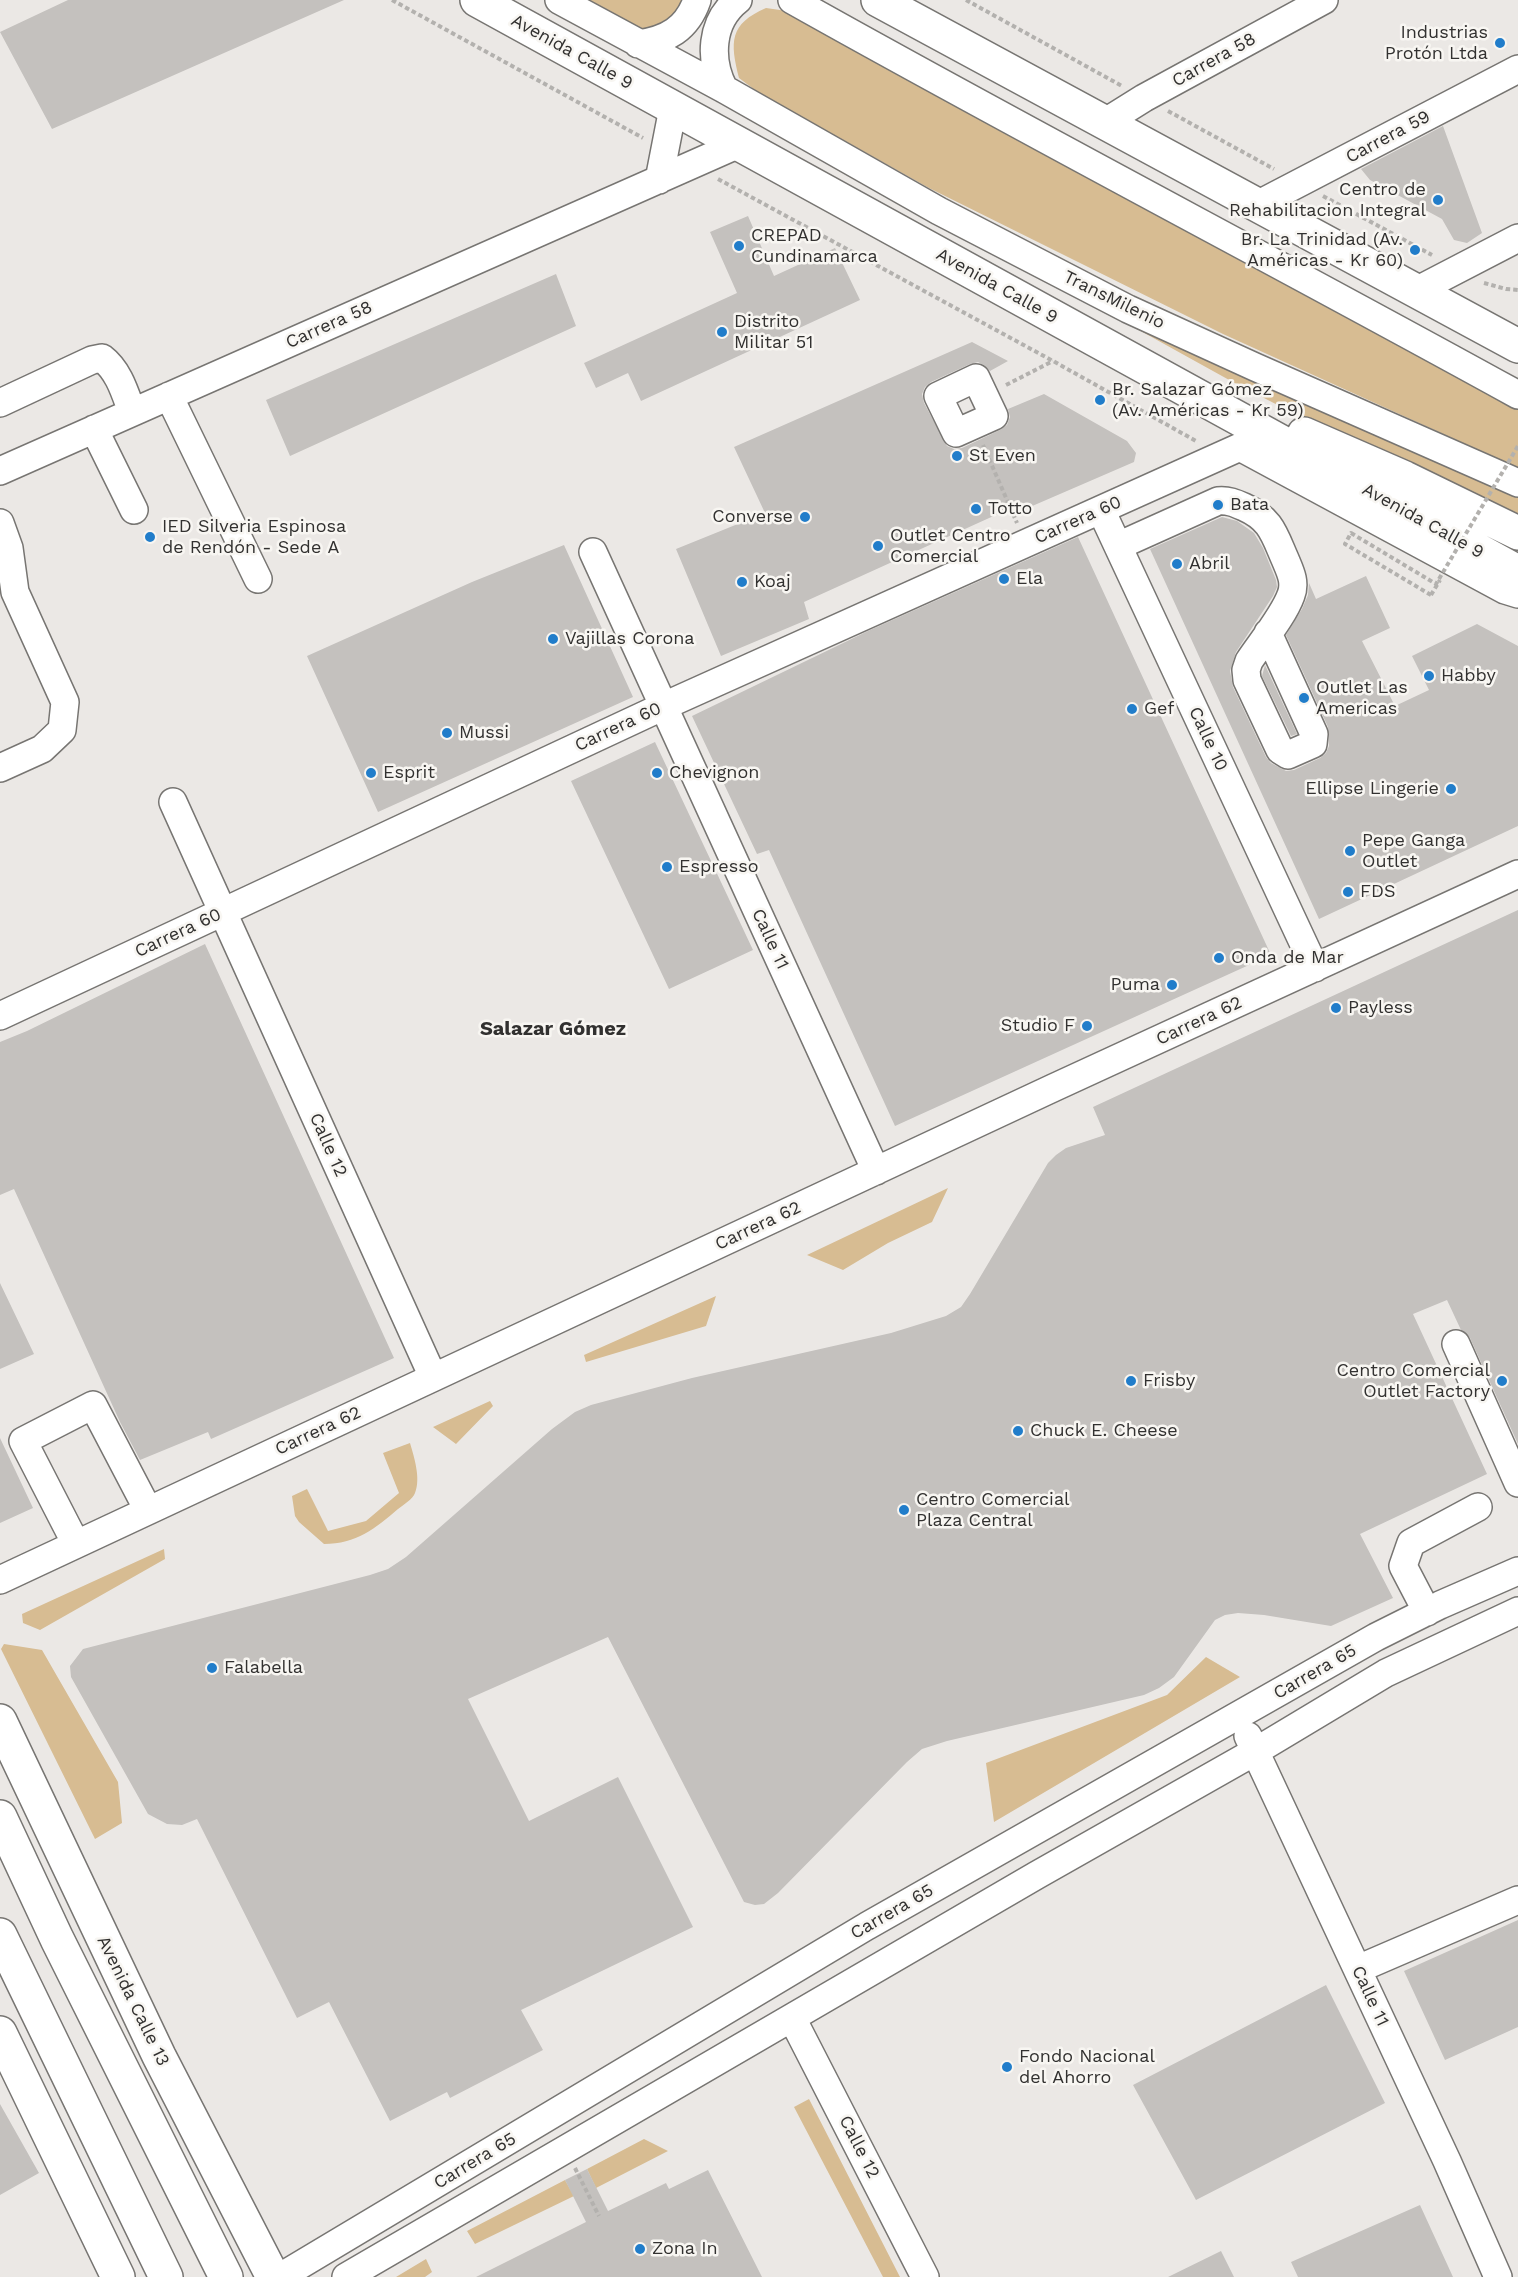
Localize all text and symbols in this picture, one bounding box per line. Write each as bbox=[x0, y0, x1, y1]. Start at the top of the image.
street label: Avenida Calle 9 bbox=[507, 10, 637, 94]
place label: Industrias Protón Ltda bbox=[1385, 22, 1488, 64]
street label: Carrera 58 bbox=[1168, 28, 1260, 92]
marker: Industrias Protón Ltda bbox=[1493, 36, 1507, 50]
street label: Carrera 59 bbox=[1342, 106, 1434, 168]
place label: Centro de Rehabilitacion Integral bbox=[1229, 179, 1426, 222]
marker: Centro de Rehabilitacion Integral bbox=[1431, 193, 1445, 207]
place label: CREPAD Cundinamarca bbox=[751, 225, 878, 268]
place label: Br. La Trinidad (Av. Américas - Kr 60) bbox=[1241, 229, 1403, 272]
marker: CREPAD Cundinamarca bbox=[732, 239, 746, 253]
marker: Br. La Trinidad (Av. Américas - Kr 60) bbox=[1408, 243, 1422, 257]
street label: Avenida Calle 9 bbox=[932, 244, 1062, 328]
street label: TransMilenio bbox=[1060, 266, 1168, 334]
street label: Carrera 58 bbox=[282, 296, 376, 354]
place label: Distrito Militar 51 bbox=[734, 311, 813, 354]
marker: Distrito Militar 51 bbox=[715, 325, 729, 339]
place label: Br. Salazar Gómez (Av. Américas - Kr 59) bbox=[1112, 379, 1303, 422]
marker: Br. Salazar Gómez (Av. Américas - Kr 59) bbox=[1093, 393, 1107, 407]
place label: St Even bbox=[969, 445, 1036, 467]
marker: St Even bbox=[950, 449, 964, 463]
street label: Avenida Calle 9 bbox=[1358, 479, 1488, 563]
street label: Carrera 60 bbox=[1031, 491, 1125, 549]
place label: Bata bbox=[1230, 494, 1269, 516]
place label: Totto bbox=[988, 498, 1032, 520]
marker: Bata bbox=[1211, 498, 1225, 512]
marker: Totto bbox=[969, 502, 983, 516]
place label: Converse bbox=[712, 506, 793, 528]
marker: Converse bbox=[798, 510, 812, 524]
place label: IED Silveria Espinosa de Rendón - Sede A bbox=[162, 516, 346, 558]
place label: Outlet Centro Comercial bbox=[890, 525, 1011, 568]
marker: IED Silveria Espinosa de Rendón - Sede A bbox=[143, 530, 157, 544]
marker: Outlet Centro Comercial bbox=[871, 539, 885, 553]
place label: Abril bbox=[1189, 553, 1230, 575]
marker: Abril bbox=[1170, 557, 1184, 571]
place label: Ela bbox=[1016, 568, 1043, 590]
place label: Koaj bbox=[754, 571, 791, 593]
marker: Ela bbox=[997, 572, 1011, 586]
marker: Koaj bbox=[735, 575, 749, 589]
place label: Vajillas Corona bbox=[565, 628, 695, 650]
marker: Vajillas Corona bbox=[546, 632, 560, 646]
place label: Habby bbox=[1441, 665, 1496, 687]
marker: Habby bbox=[1422, 669, 1436, 683]
place label: Outlet Las Americas bbox=[1316, 677, 1408, 720]
marker: Outlet Las Americas bbox=[1297, 691, 1311, 705]
street label: Carrera 60 bbox=[571, 698, 665, 756]
place label: Gef bbox=[1144, 698, 1174, 720]
marker: Gef bbox=[1125, 702, 1139, 716]
street label: Calle 10 bbox=[1184, 703, 1232, 775]
place label: Mussi bbox=[459, 722, 509, 744]
marker: Mussi bbox=[440, 726, 454, 740]
place label: Esprit bbox=[383, 762, 435, 784]
place label: Chevignon bbox=[669, 762, 759, 784]
marker: Esprit bbox=[364, 766, 378, 780]
marker: Chevignon bbox=[650, 766, 664, 780]
place label: Ellipse Lingerie bbox=[1305, 778, 1439, 800]
marker: Ellipse Lingerie bbox=[1444, 782, 1458, 796]
place label: Pepe Ganga Outlet bbox=[1362, 830, 1465, 872]
marker: Pepe Ganga Outlet bbox=[1343, 844, 1357, 858]
place label: Espresso bbox=[679, 856, 758, 878]
marker: Espresso bbox=[660, 860, 674, 874]
place label: FDS bbox=[1360, 881, 1395, 903]
marker: FDS bbox=[1341, 885, 1355, 899]
street label: Carrera 60 bbox=[131, 904, 225, 962]
street label: Calle 11 bbox=[747, 905, 793, 973]
place label: Onda de Mar bbox=[1231, 947, 1344, 969]
marker: Onda de Mar bbox=[1212, 951, 1226, 965]
place label: Puma bbox=[1111, 974, 1160, 996]
marker: Puma bbox=[1165, 978, 1179, 992]
street label: Carrera 62 bbox=[1153, 992, 1245, 1050]
place label: Payless bbox=[1348, 997, 1413, 1019]
marker: Payless bbox=[1329, 1001, 1343, 1015]
place label: Studio F bbox=[1001, 1015, 1075, 1037]
district label: Salazar Gómez bbox=[480, 1017, 626, 1041]
marker: Studio F bbox=[1080, 1019, 1094, 1033]
street label: Calle 12 bbox=[304, 1110, 352, 1180]
street label: Carrera 62 bbox=[712, 1197, 804, 1255]
place label: Centro Comercial Outlet Factory bbox=[1336, 1360, 1490, 1402]
place label: Frisby bbox=[1143, 1370, 1195, 1392]
marker: Frisby bbox=[1124, 1374, 1138, 1388]
marker: Centro Comercial Outlet Factory bbox=[1495, 1374, 1509, 1388]
street label: Carrera 62 bbox=[272, 1402, 364, 1460]
place label: Chuck E. Cheese bbox=[1030, 1420, 1178, 1442]
marker: Chuck E. Cheese bbox=[1011, 1424, 1025, 1438]
place label: Centro Comercial Plaza Central bbox=[916, 1489, 1070, 1532]
marker: Centro Comercial Plaza Central bbox=[897, 1503, 911, 1517]
street label: Carrera 65 bbox=[1270, 1640, 1360, 1704]
place label: Falabella bbox=[224, 1657, 303, 1679]
marker: Falabella bbox=[205, 1661, 219, 1675]
street label: Carrera 65 bbox=[847, 1880, 937, 1944]
street label: Avenida Calle 13 bbox=[92, 1932, 174, 2070]
street label: Calle 11 bbox=[1347, 1962, 1393, 2030]
place label: Fondo Nacional del Ahorro bbox=[1019, 2046, 1155, 2088]
marker: Fondo Nacional del Ahorro bbox=[1000, 2060, 1014, 2074]
street label: Calle 12 bbox=[834, 2112, 884, 2182]
street label: Carrera 65 bbox=[430, 2128, 520, 2194]
place label: Zona In bbox=[652, 2238, 718, 2260]
marker: Zona In bbox=[633, 2242, 647, 2256]

